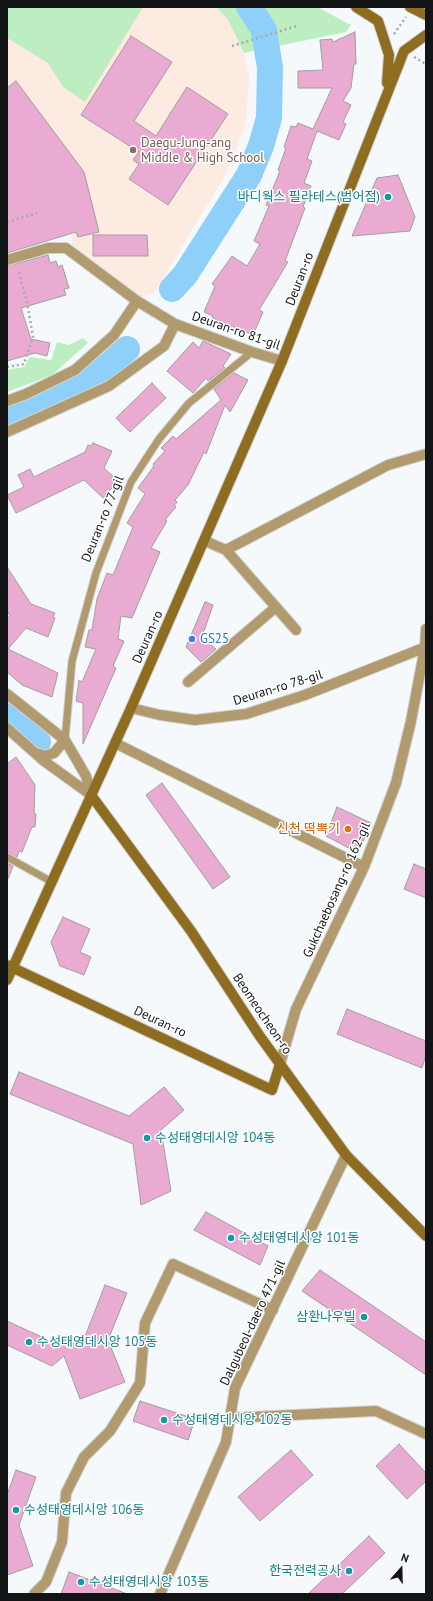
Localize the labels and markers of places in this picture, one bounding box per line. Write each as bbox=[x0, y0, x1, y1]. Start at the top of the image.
place label: Daegu-Jung-ang Middle & High School bbox=[141, 135, 264, 166]
marker: Daegu-Jung-ang Middle & High School bbox=[128, 145, 138, 155]
place label: 바디웍스 필라테스(범어점) bbox=[238, 189, 380, 205]
marker: 바디웍스 필라테스(범어점) bbox=[383, 192, 393, 202]
place label: GS25 bbox=[200, 631, 229, 647]
marker: GS25 bbox=[187, 634, 197, 644]
place label: 신천 떡뽁기 bbox=[277, 821, 340, 837]
marker: 신천 떡뽁기 bbox=[343, 824, 353, 834]
place label: 수성태영데시앙 104동 bbox=[155, 1130, 275, 1146]
marker: 수성태영데시앙 104동 bbox=[142, 1133, 152, 1143]
place label: 수성태영데시앙 101동 bbox=[239, 1230, 359, 1246]
marker: 수성태영데시앙 101동 bbox=[226, 1233, 236, 1243]
place label: 삼환나우빌 bbox=[296, 1309, 356, 1325]
marker: 삼환나우빌 bbox=[359, 1312, 369, 1322]
place label: 수성태영데시앙 105동 bbox=[37, 1334, 157, 1350]
marker: 수성태영데시앙 105동 bbox=[24, 1337, 34, 1347]
place label: 수성태영데시앙 102동 bbox=[172, 1412, 292, 1428]
marker: 수성태영데시앙 102동 bbox=[159, 1415, 169, 1425]
place label: 수성태영데시앙 106동 bbox=[24, 1502, 144, 1518]
marker: 수성태영데시앙 106동 bbox=[11, 1505, 21, 1515]
place label: 한국전력공사 bbox=[269, 1563, 341, 1579]
marker: 한국전력공사 bbox=[344, 1566, 354, 1576]
place label: 수성태영데시앙 103동 bbox=[89, 1574, 209, 1590]
marker: 수성태영데시앙 103동 bbox=[76, 1577, 86, 1587]

